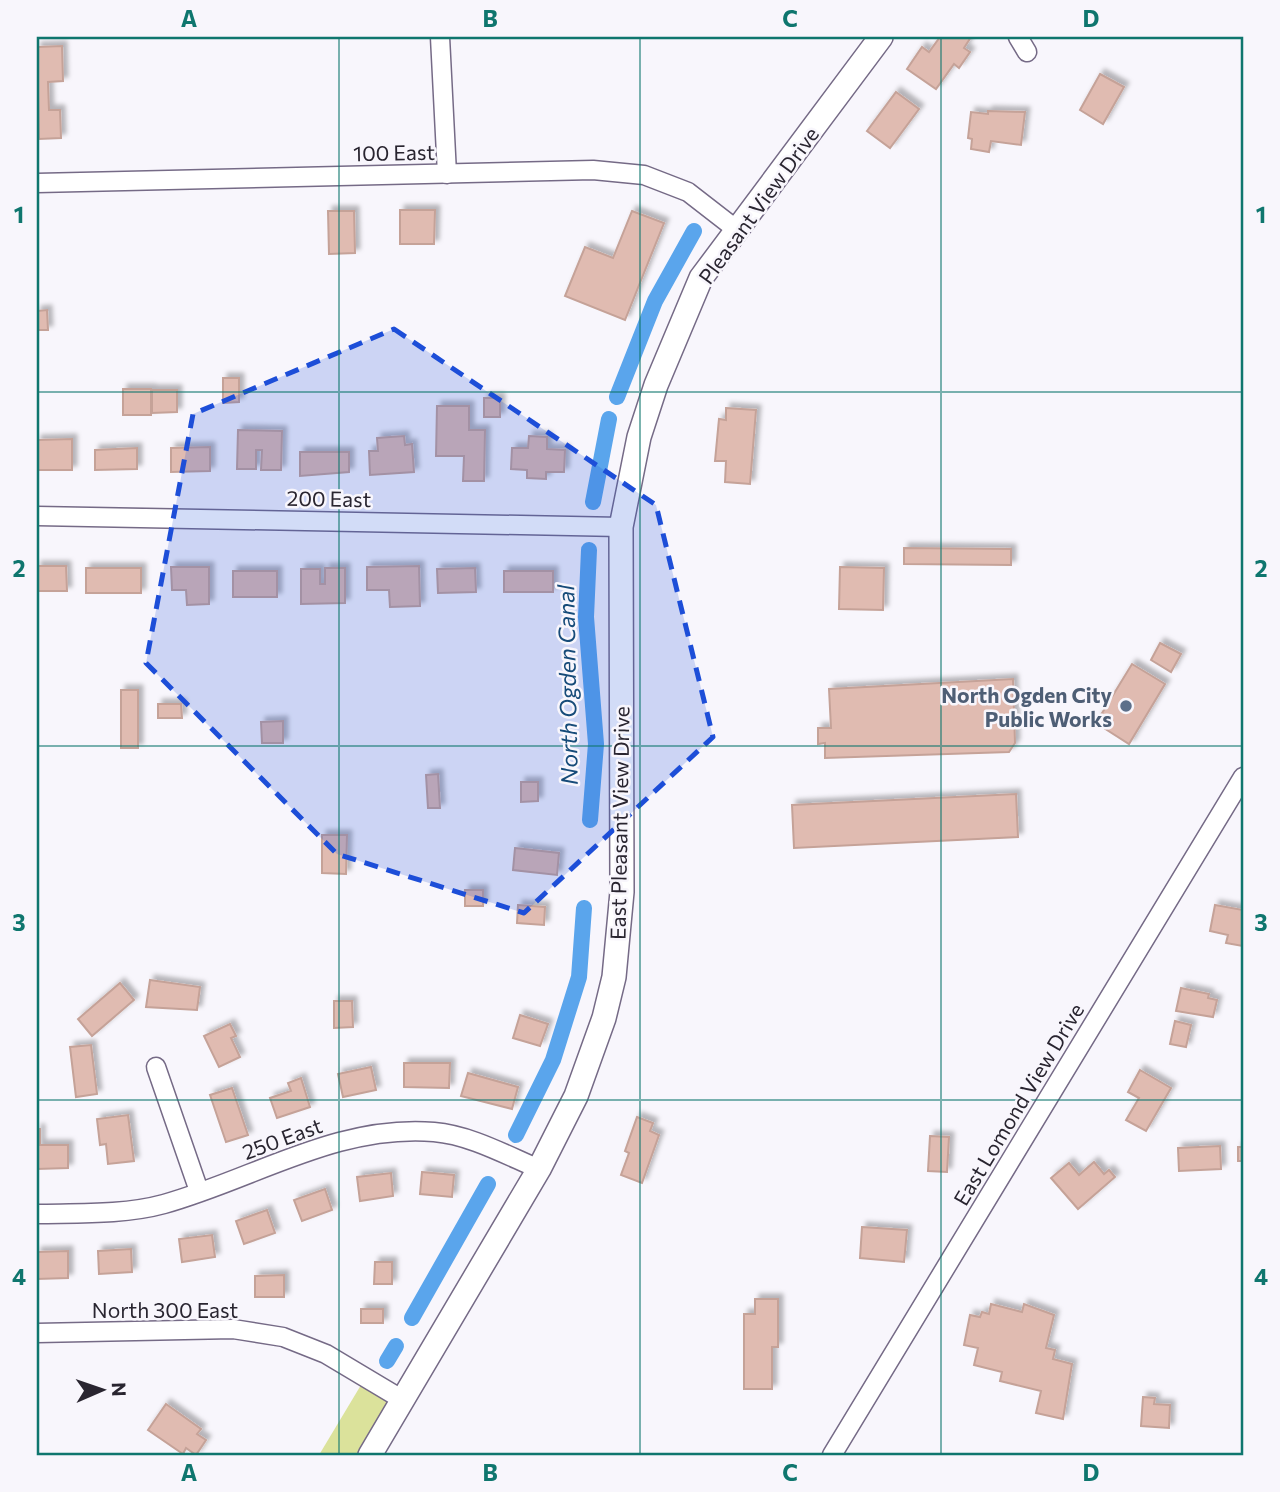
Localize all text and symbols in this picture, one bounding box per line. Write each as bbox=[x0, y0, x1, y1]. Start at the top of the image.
text: A bbox=[181, 4, 198, 32]
text: B bbox=[482, 4, 498, 32]
text: C bbox=[782, 4, 798, 32]
text: D bbox=[1083, 4, 1100, 32]
street label: Pleasant View Drive bbox=[693, 122, 823, 288]
street label: 100 East bbox=[353, 139, 435, 165]
text: 1 bbox=[14, 200, 24, 228]
text: 1 bbox=[1256, 200, 1266, 228]
street label: 200 East bbox=[286, 485, 372, 511]
text: 2 bbox=[12, 554, 26, 582]
text: 2 bbox=[1254, 554, 1268, 582]
water label: North Ogden Canal bbox=[551, 584, 583, 785]
place label: North Ogden City Public Works bbox=[941, 682, 1112, 731]
marker: North Ogden City Public Works bbox=[1118, 698, 1134, 714]
street label: East Pleasant View Drive bbox=[604, 706, 634, 940]
text: 3 bbox=[12, 908, 26, 936]
text: 3 bbox=[1254, 908, 1268, 936]
street label: East Lomond View Drive bbox=[948, 998, 1088, 1210]
street label: 250 East bbox=[239, 1112, 325, 1164]
text: 4 bbox=[12, 1262, 26, 1290]
text: 4 bbox=[1254, 1262, 1268, 1290]
street label: North 300 East bbox=[92, 1297, 238, 1322]
north arrow bbox=[66, 1356, 136, 1426]
text: N bbox=[108, 1382, 131, 1397]
text: A bbox=[181, 1458, 198, 1486]
text: B bbox=[482, 1458, 498, 1486]
text: C bbox=[782, 1458, 798, 1486]
text: D bbox=[1083, 1458, 1100, 1486]

